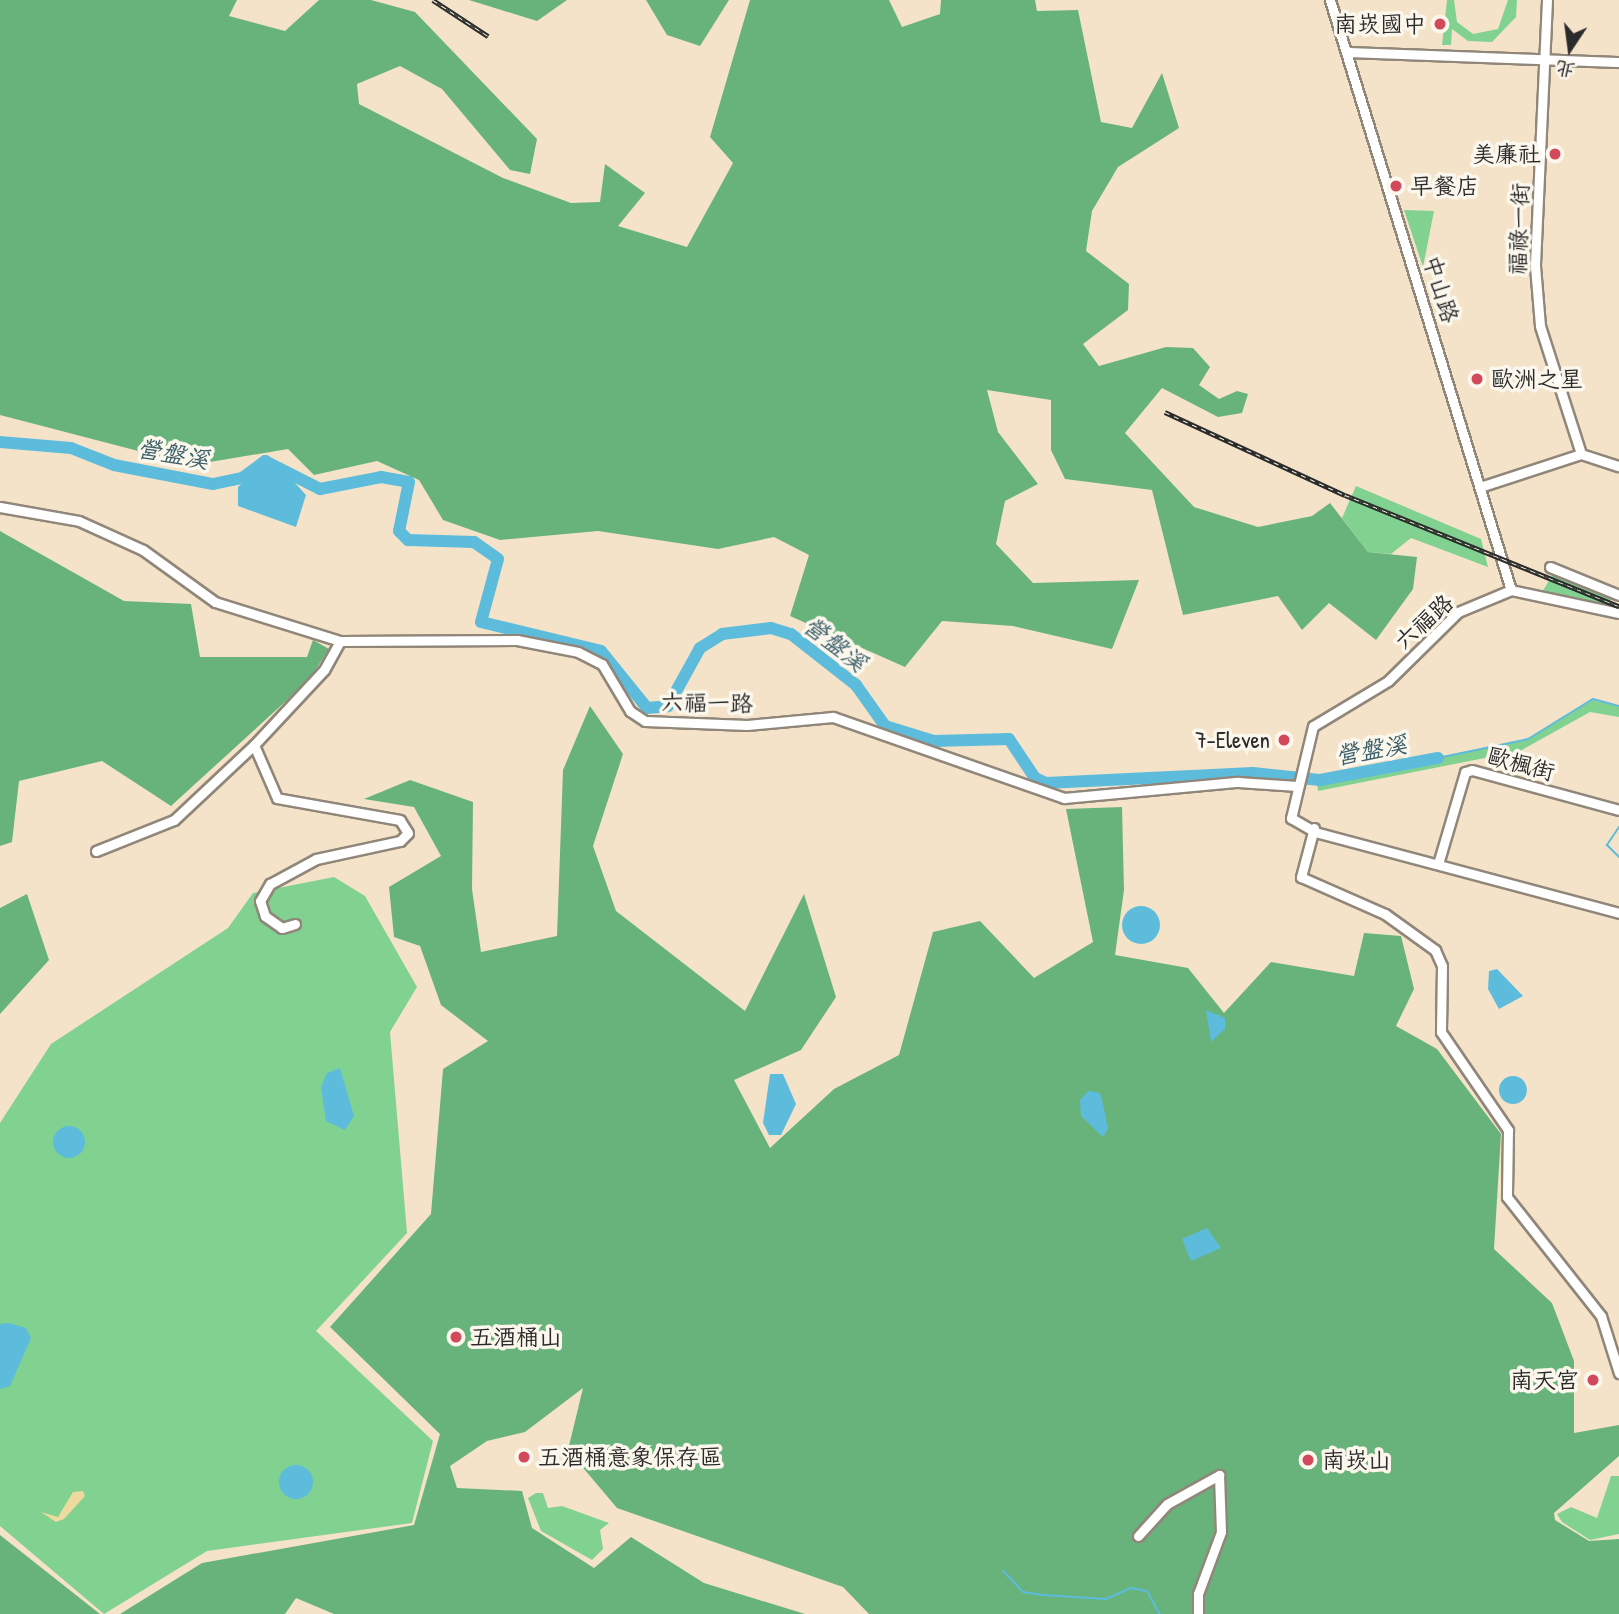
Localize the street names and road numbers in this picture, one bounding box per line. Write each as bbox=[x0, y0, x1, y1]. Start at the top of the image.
street label: 福祿一街 bbox=[1504, 183, 1534, 275]
street label: 中山路 bbox=[1418, 252, 1464, 326]
street label: 六福路 bbox=[1389, 589, 1459, 655]
street label: 六福一路 bbox=[661, 688, 753, 718]
street label: 歐楓街 bbox=[1484, 742, 1558, 786]

